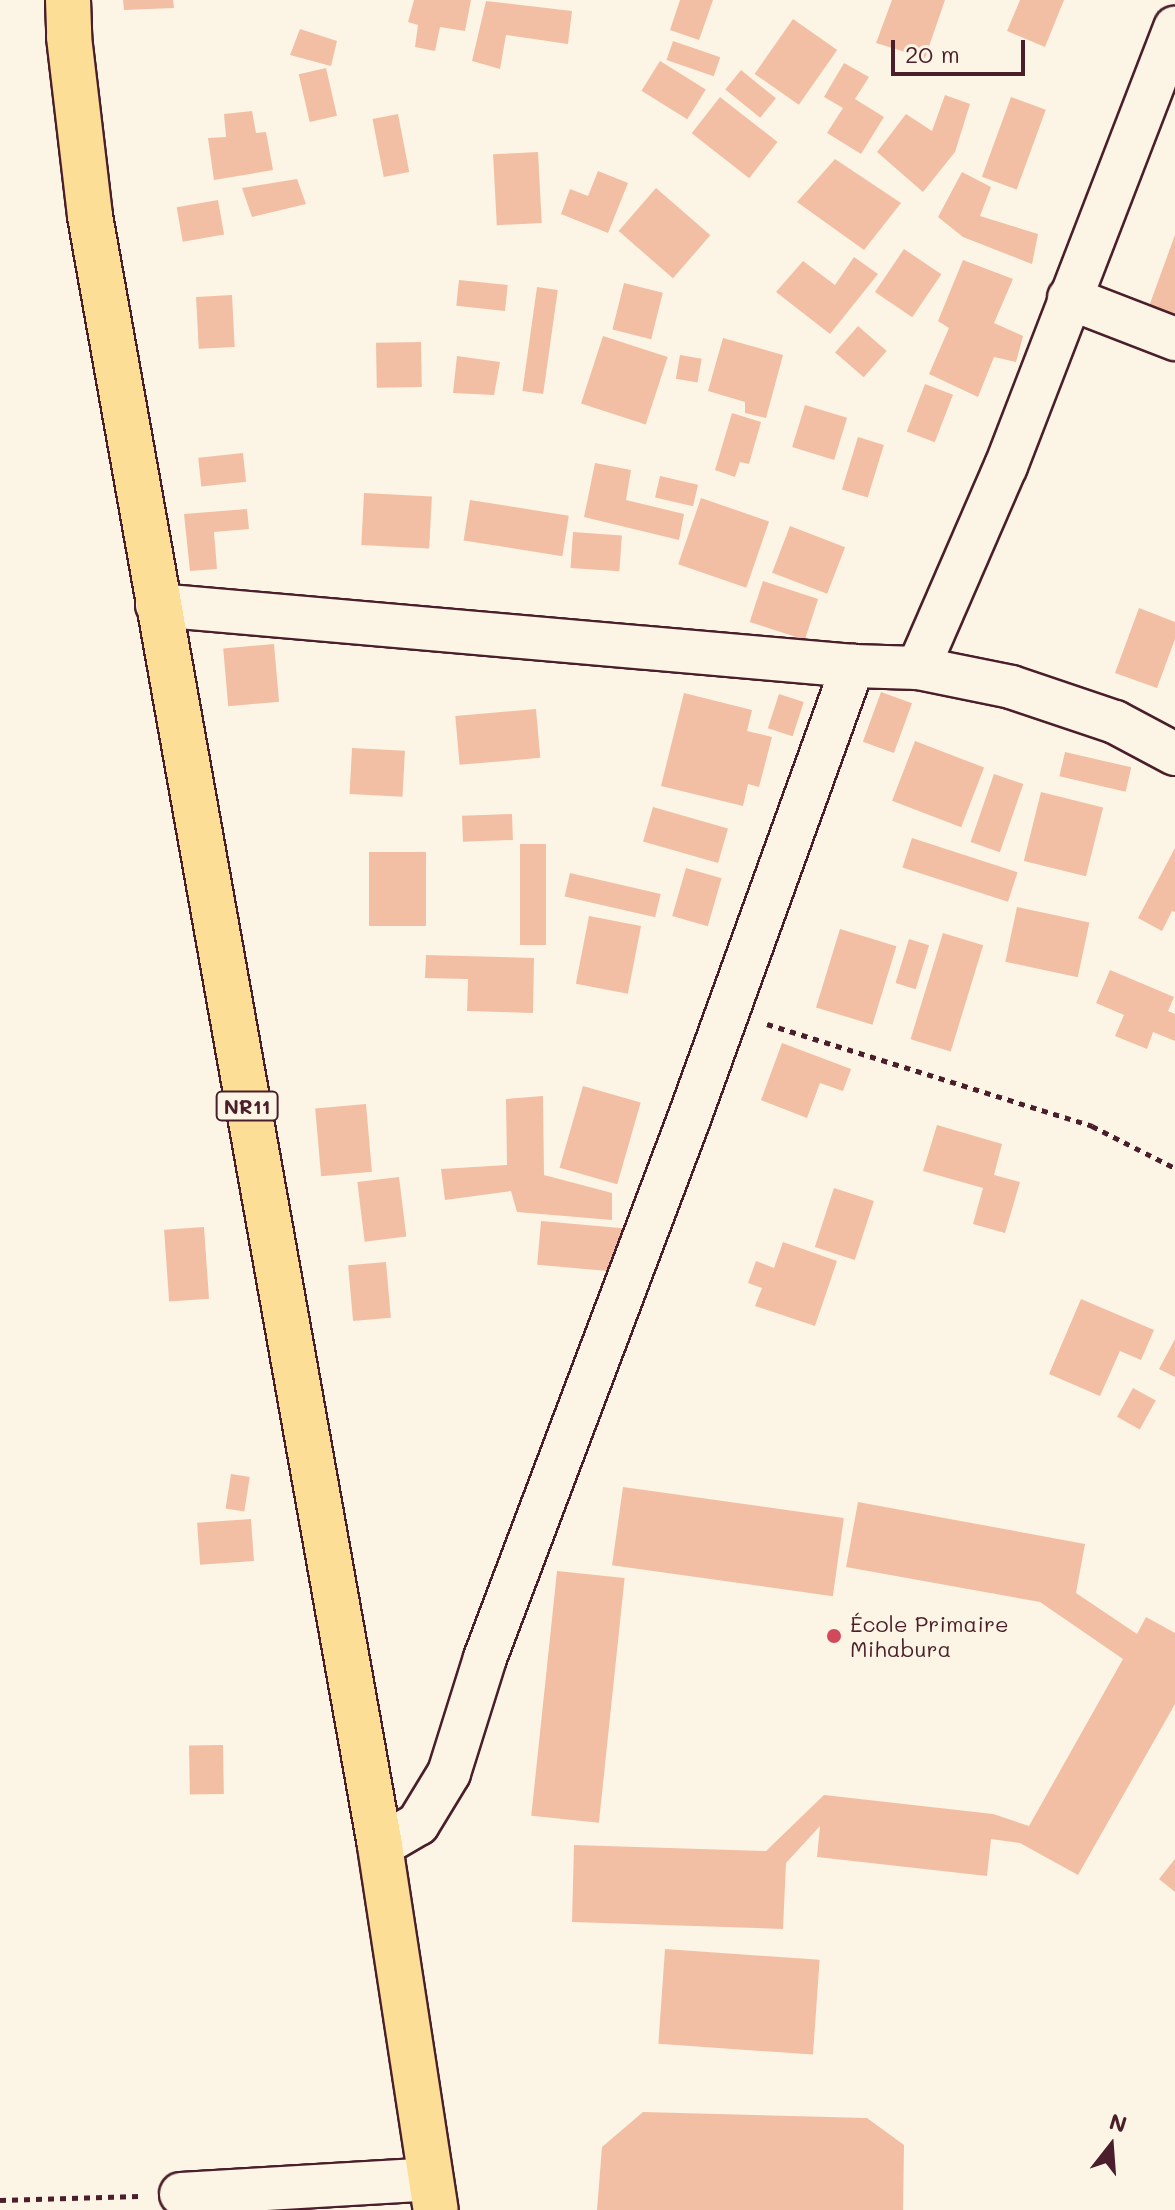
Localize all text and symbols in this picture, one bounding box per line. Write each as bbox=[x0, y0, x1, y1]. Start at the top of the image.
scale bar bbox=[895, 24, 1029, 74]
text: 20 m bbox=[905, 38, 960, 69]
road number: NR11 bbox=[215, 1090, 279, 1122]
place label: École Primaire Mihabura bbox=[850, 1610, 1009, 1662]
marker: École Primaire Mihabura bbox=[825, 1627, 843, 1645]
north arrow bbox=[1071, 2106, 1151, 2186]
text: N bbox=[1106, 2106, 1130, 2139]

